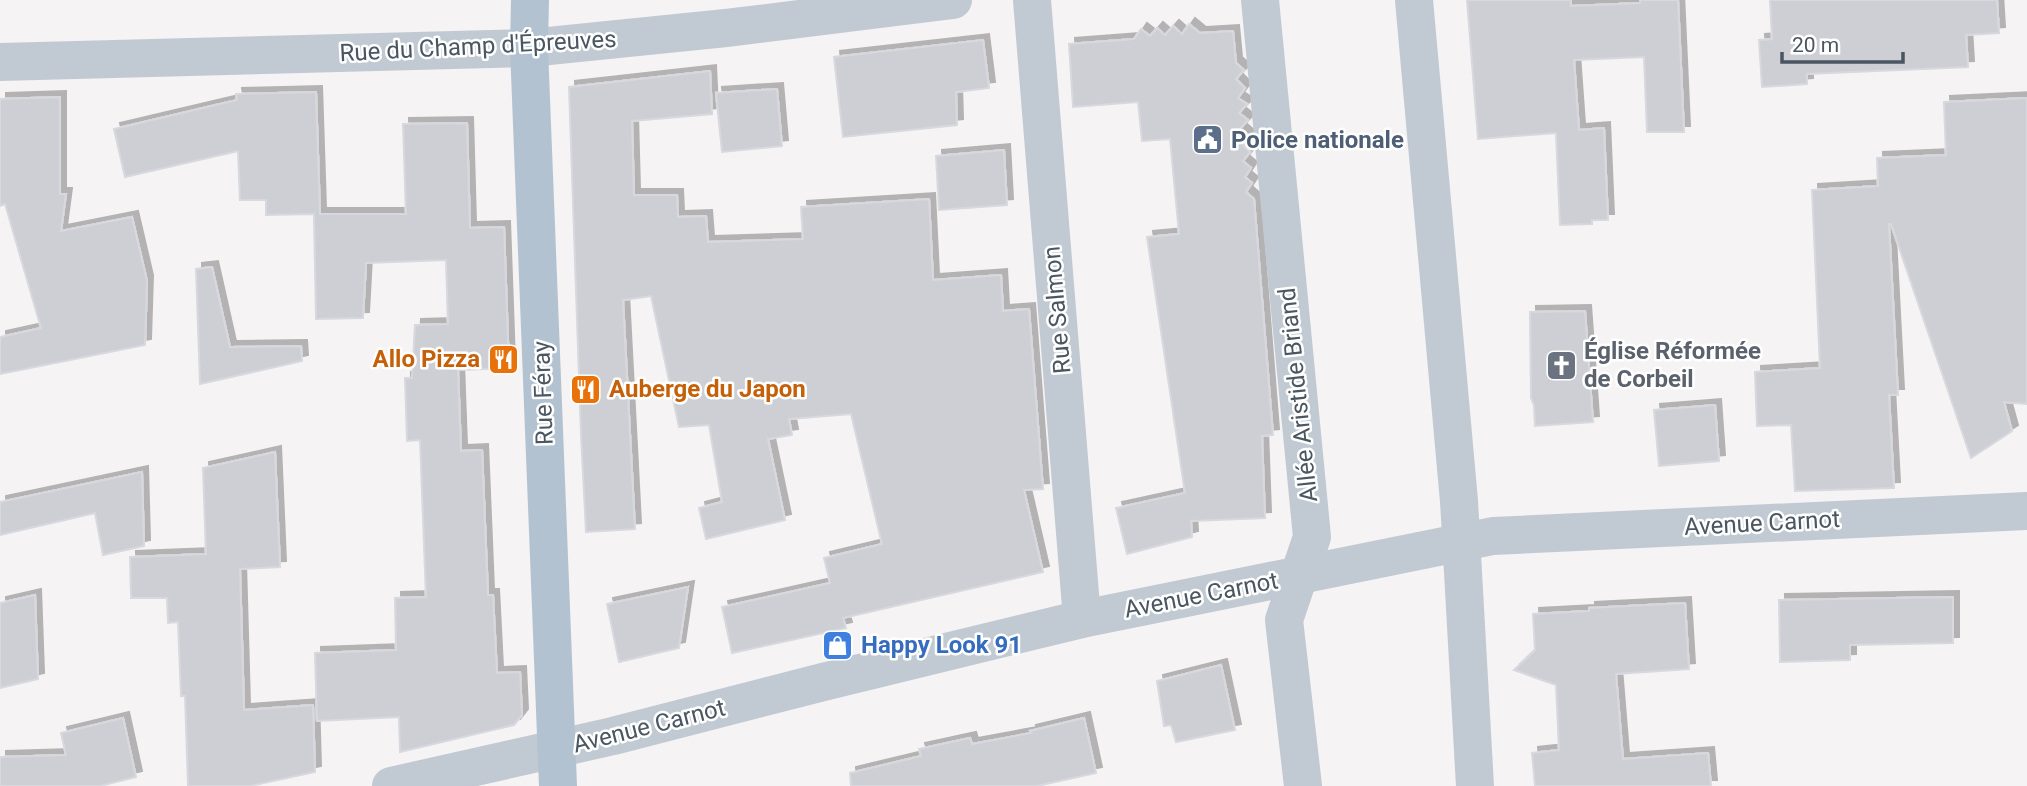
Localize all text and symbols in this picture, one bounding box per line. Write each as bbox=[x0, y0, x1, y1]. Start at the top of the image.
scale bar bbox=[1782, 21, 1903, 65]
street label: Rue du Champ d'Épreuves bbox=[339, 25, 617, 67]
text: 20 m bbox=[1792, 33, 1839, 57]
public building icon: Police nationale bbox=[1191, 123, 1225, 157]
place label: Police nationale bbox=[1231, 126, 1404, 154]
street label: Rue Salmon bbox=[1037, 245, 1077, 375]
street label: Allée Aristide Briand bbox=[1273, 286, 1323, 504]
place label: Église Réformée de Corbeil bbox=[1584, 337, 1761, 393]
street label: Rue Féray bbox=[527, 340, 559, 446]
restaurant icon: Allo Pizza bbox=[486, 342, 520, 376]
place label: Allo Pizza bbox=[373, 345, 480, 373]
church icon: Église Réformée de Corbeil bbox=[1544, 348, 1578, 382]
restaurant icon: Auberge du Japon bbox=[569, 372, 603, 406]
place label: Auberge du Japon bbox=[609, 375, 806, 403]
street label: Avenue Carnot bbox=[1683, 505, 1841, 541]
street label: Avenue Carnot bbox=[1122, 566, 1280, 624]
shop icon: Happy Look 91 bbox=[821, 628, 855, 662]
place label: Happy Look 91 bbox=[861, 631, 1022, 659]
street label: Avenue Carnot bbox=[570, 694, 728, 758]

